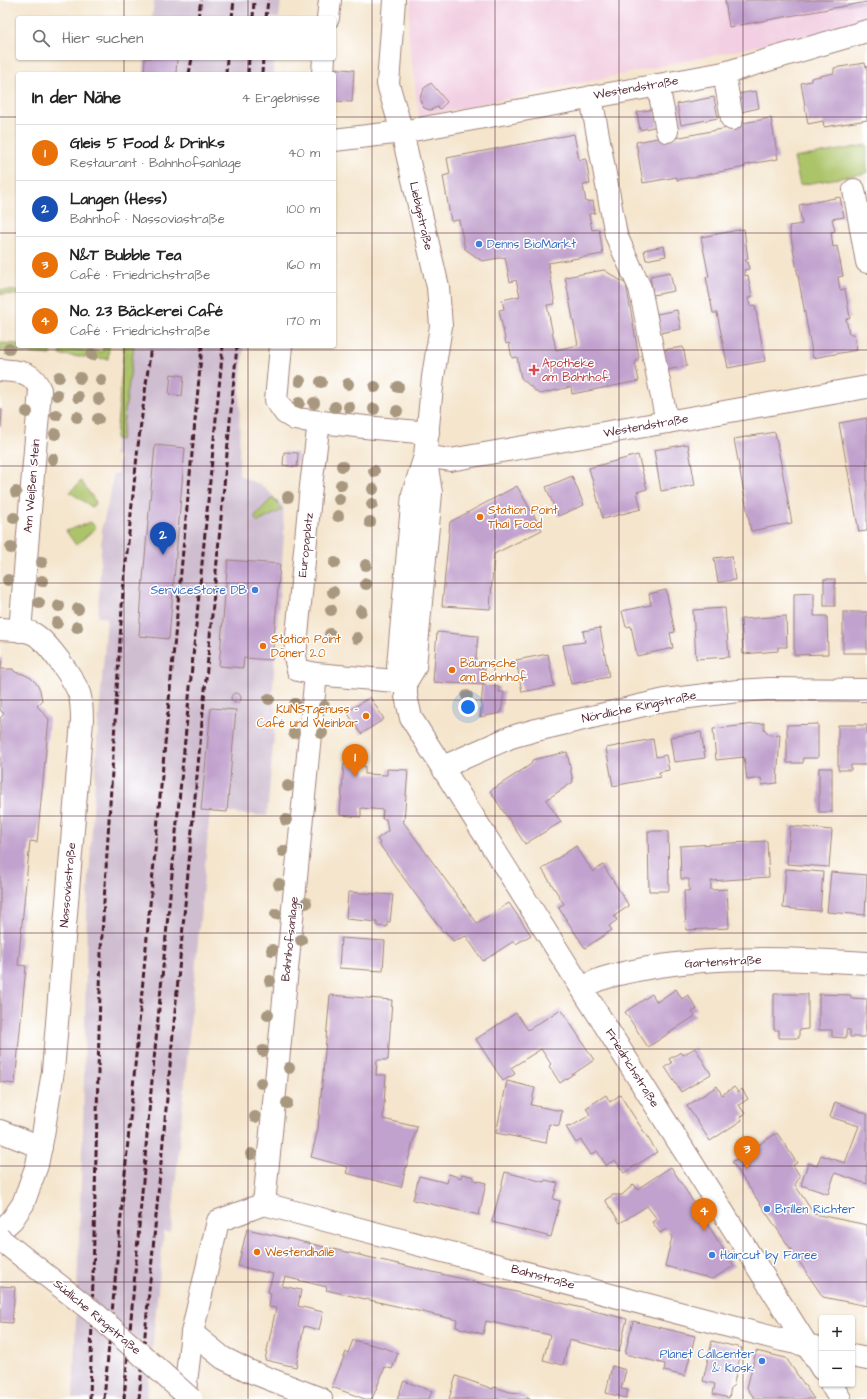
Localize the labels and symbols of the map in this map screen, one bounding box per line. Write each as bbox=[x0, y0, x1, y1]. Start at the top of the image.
street label: Westendstraße bbox=[592, 72, 680, 104]
street label: Liebigstraße bbox=[404, 180, 437, 253]
place label: Denns BioMarkt bbox=[487, 236, 576, 253]
marker: Denns BioMarkt bbox=[474, 239, 484, 249]
place label: Apotheke am Bahnhof bbox=[542, 355, 610, 386]
marker: Apotheke am Bahnhof bbox=[529, 365, 539, 375]
street label: Westendstraße bbox=[602, 410, 690, 442]
street label: Am Weißen Stein bbox=[19, 438, 45, 534]
place label: Station Point Thai Food bbox=[488, 502, 558, 533]
street label: Europaplatz bbox=[294, 512, 318, 578]
marker: Station Point Thai Food bbox=[475, 512, 485, 522]
pin: 2 bbox=[150, 522, 176, 555]
place label: ServiceStore DB bbox=[151, 582, 247, 599]
marker: ServiceStore DB bbox=[250, 585, 260, 595]
place label: Station Point Döner 2.0 bbox=[271, 631, 341, 662]
marker: Station Point Döner 2.0 bbox=[258, 641, 268, 651]
place label: Bäumsche am Bahnhof bbox=[460, 655, 528, 686]
marker: Bäumsche am Bahnhof bbox=[447, 665, 457, 675]
street label: Nördliche Ringstraße bbox=[580, 686, 699, 728]
your location bbox=[458, 697, 478, 717]
place label: KUNSTgenuss - Café und Weinbar bbox=[257, 701, 358, 732]
marker: KUNSTgenuss - Café und Weinbar bbox=[361, 711, 371, 721]
pin: 1 bbox=[342, 744, 368, 777]
street label: Nassoviastraße bbox=[56, 841, 80, 928]
street label: Bahnhofsanlage bbox=[277, 895, 304, 982]
street label: Gartenstraße bbox=[684, 951, 762, 973]
street label: Friedrichstraße bbox=[601, 1025, 663, 1111]
pin: 3 bbox=[734, 1136, 760, 1169]
pin: 4 bbox=[691, 1198, 717, 1231]
place label: Brillen Richter bbox=[775, 1201, 855, 1218]
marker: Brillen Richter bbox=[762, 1204, 772, 1214]
place label: Westendhalle bbox=[265, 1244, 335, 1261]
marker: Westendhalle bbox=[252, 1247, 262, 1257]
place label: Haircut by Faree bbox=[720, 1247, 818, 1265]
marker: Haircut by Faree bbox=[707, 1250, 717, 1260]
street label: Bahnstraße bbox=[509, 1260, 577, 1294]
street label: Südliche Ringstraße bbox=[49, 1275, 145, 1360]
place label: Planet Callcenter & Kiosk bbox=[660, 1346, 755, 1377]
marker: Planet Callcenter & Kiosk bbox=[757, 1356, 767, 1366]

